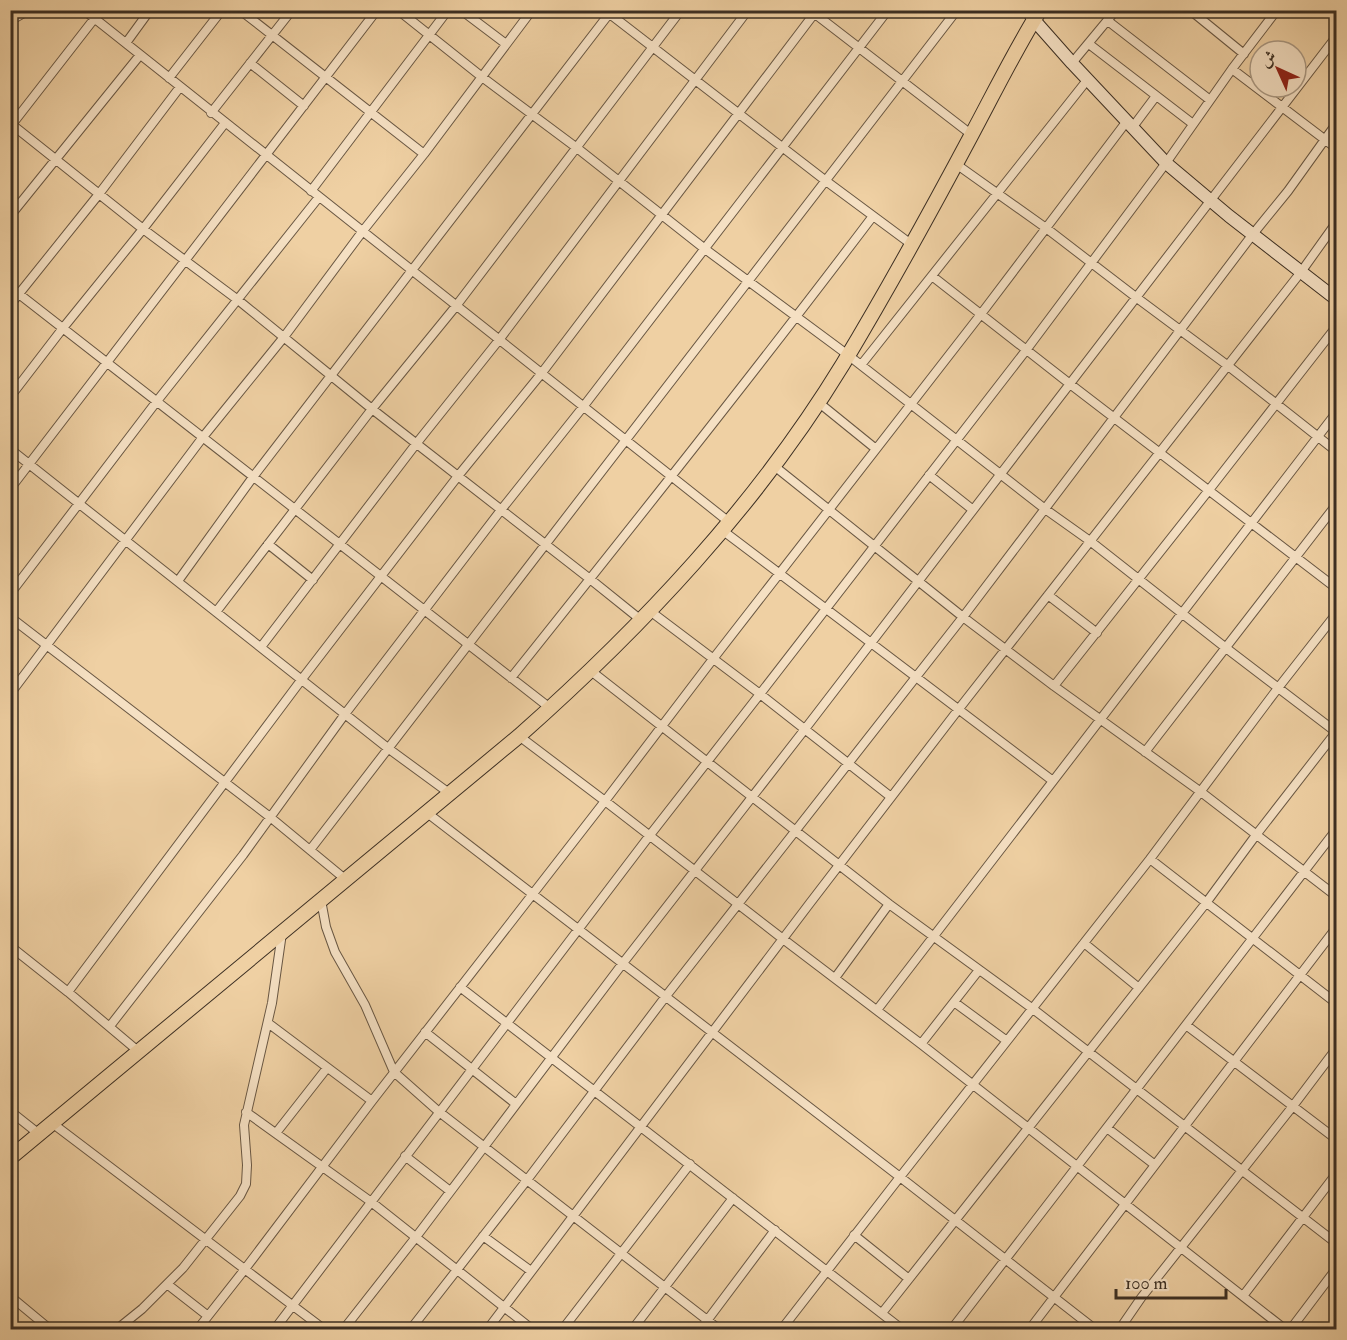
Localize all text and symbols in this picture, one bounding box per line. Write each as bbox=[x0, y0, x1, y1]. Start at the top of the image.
north arrow bbox=[1248, 39, 1308, 99]
text: ش bbox=[1255, 46, 1281, 72]
scale bar bbox=[1116, 1262, 1226, 1300]
text: 100 m bbox=[1125, 1272, 1168, 1295]

